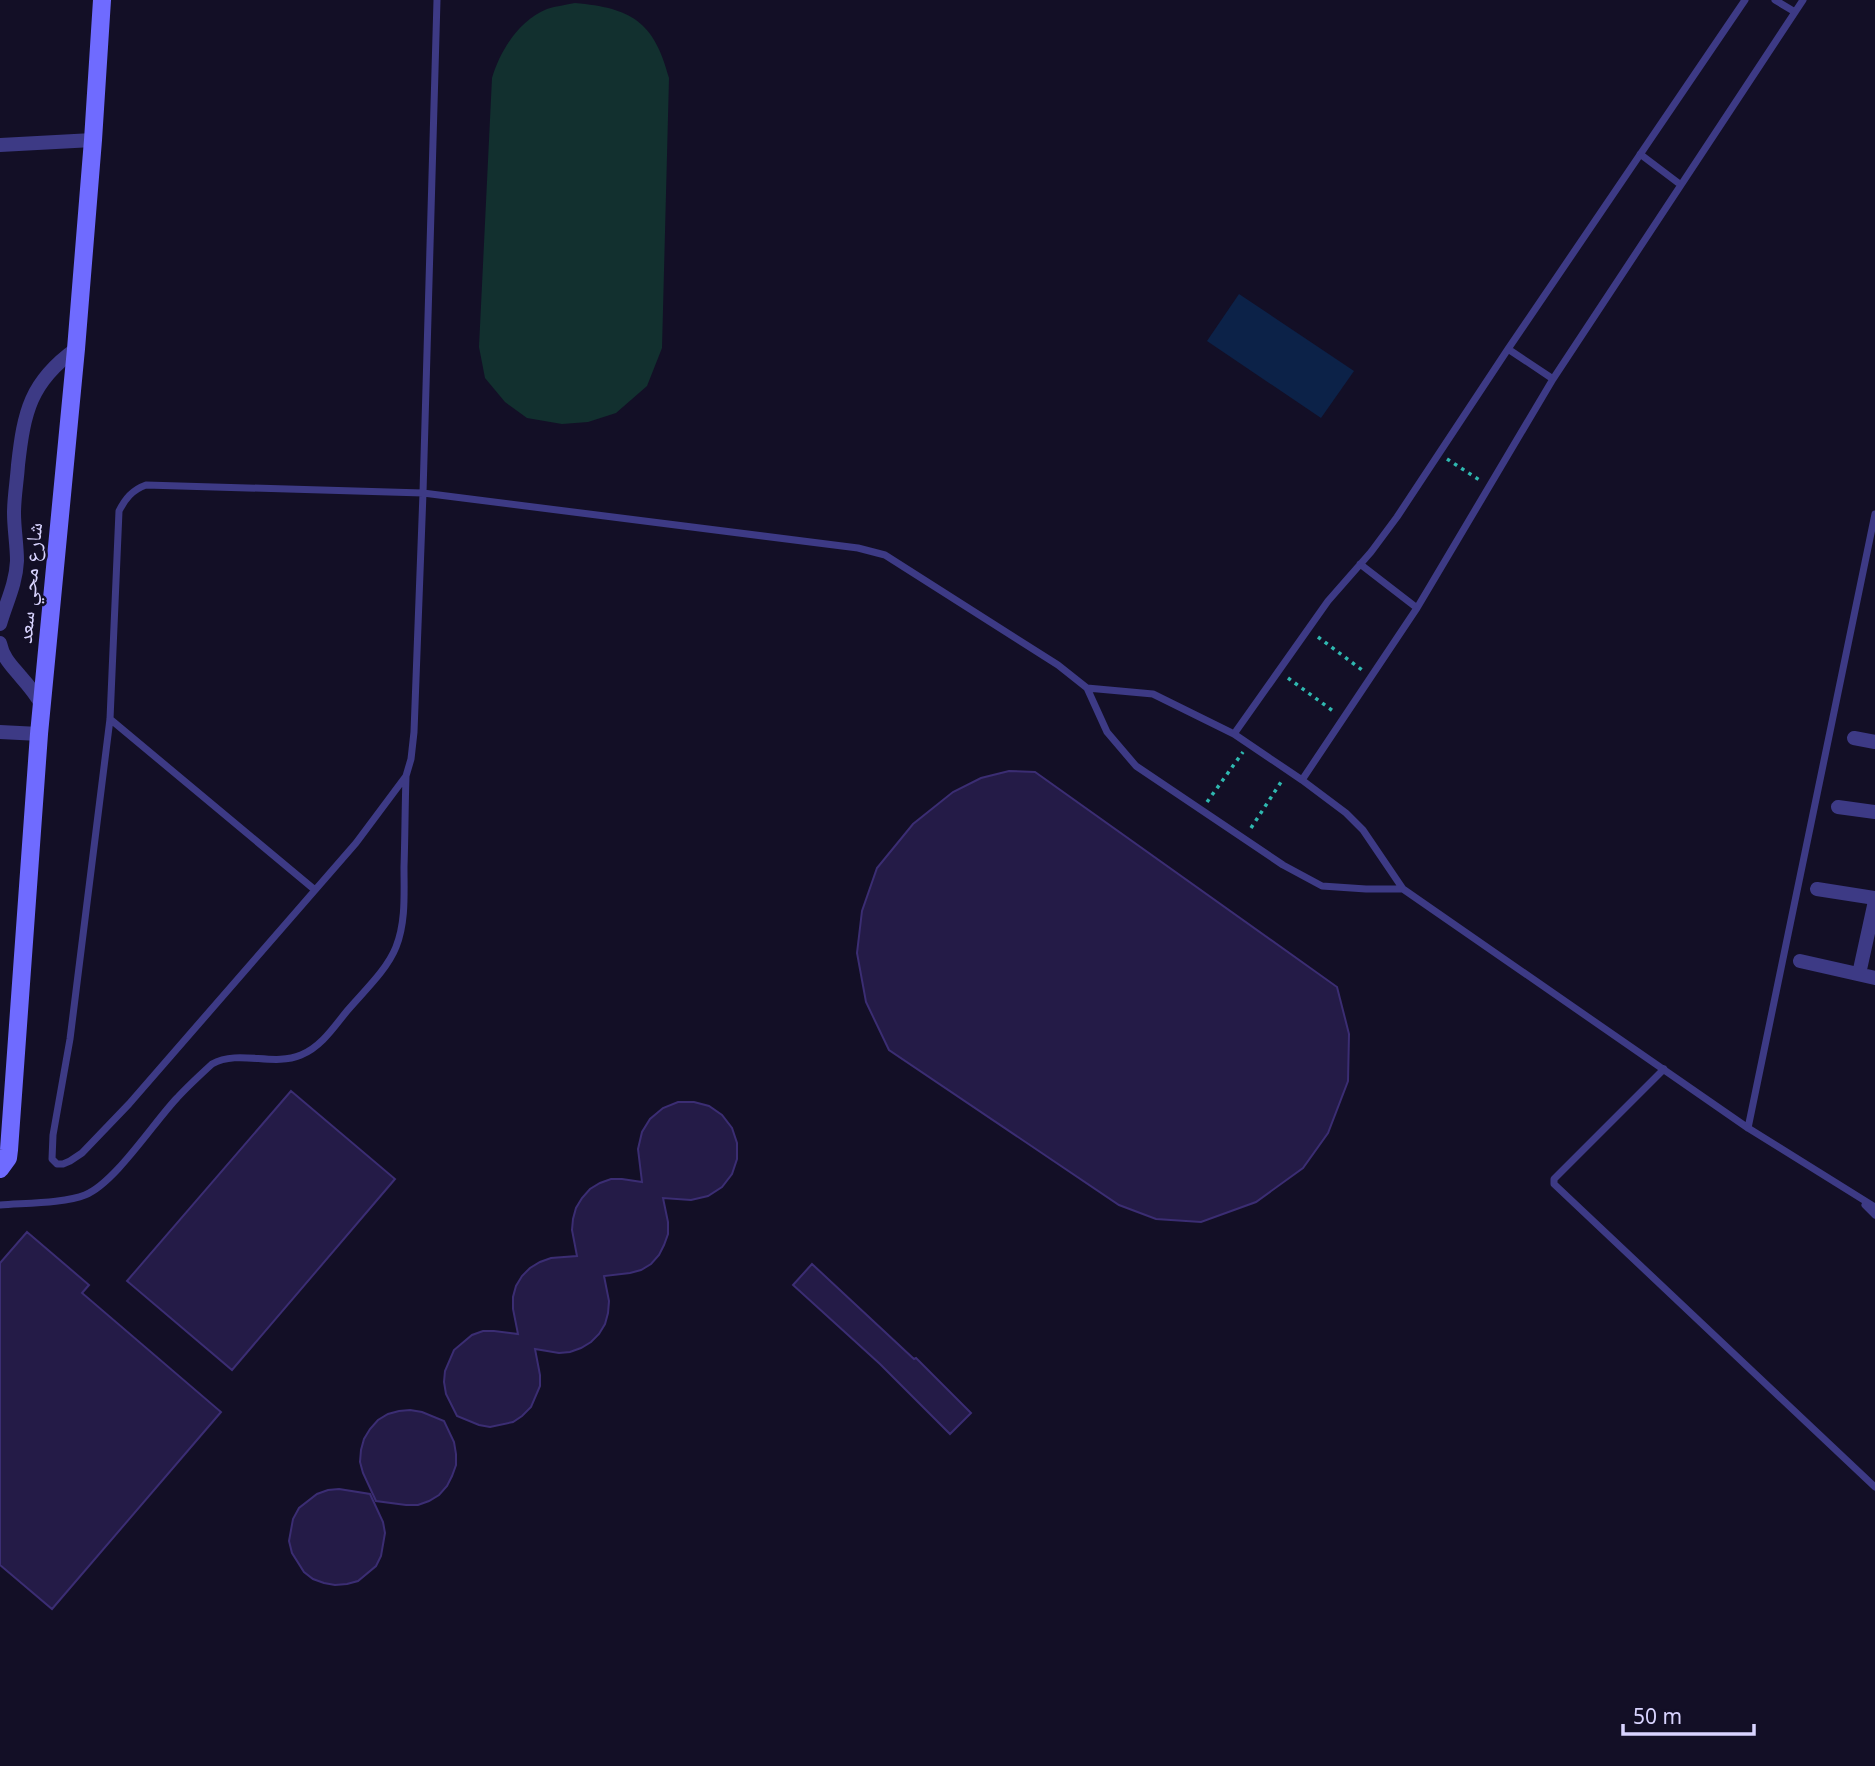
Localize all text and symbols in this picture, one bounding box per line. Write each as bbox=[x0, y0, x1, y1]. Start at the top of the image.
street label: شارع محي سعد bbox=[10, 521, 52, 645]
scale bar bbox=[1623, 1692, 1754, 1736]
text: 50 m bbox=[1633, 1702, 1682, 1730]

